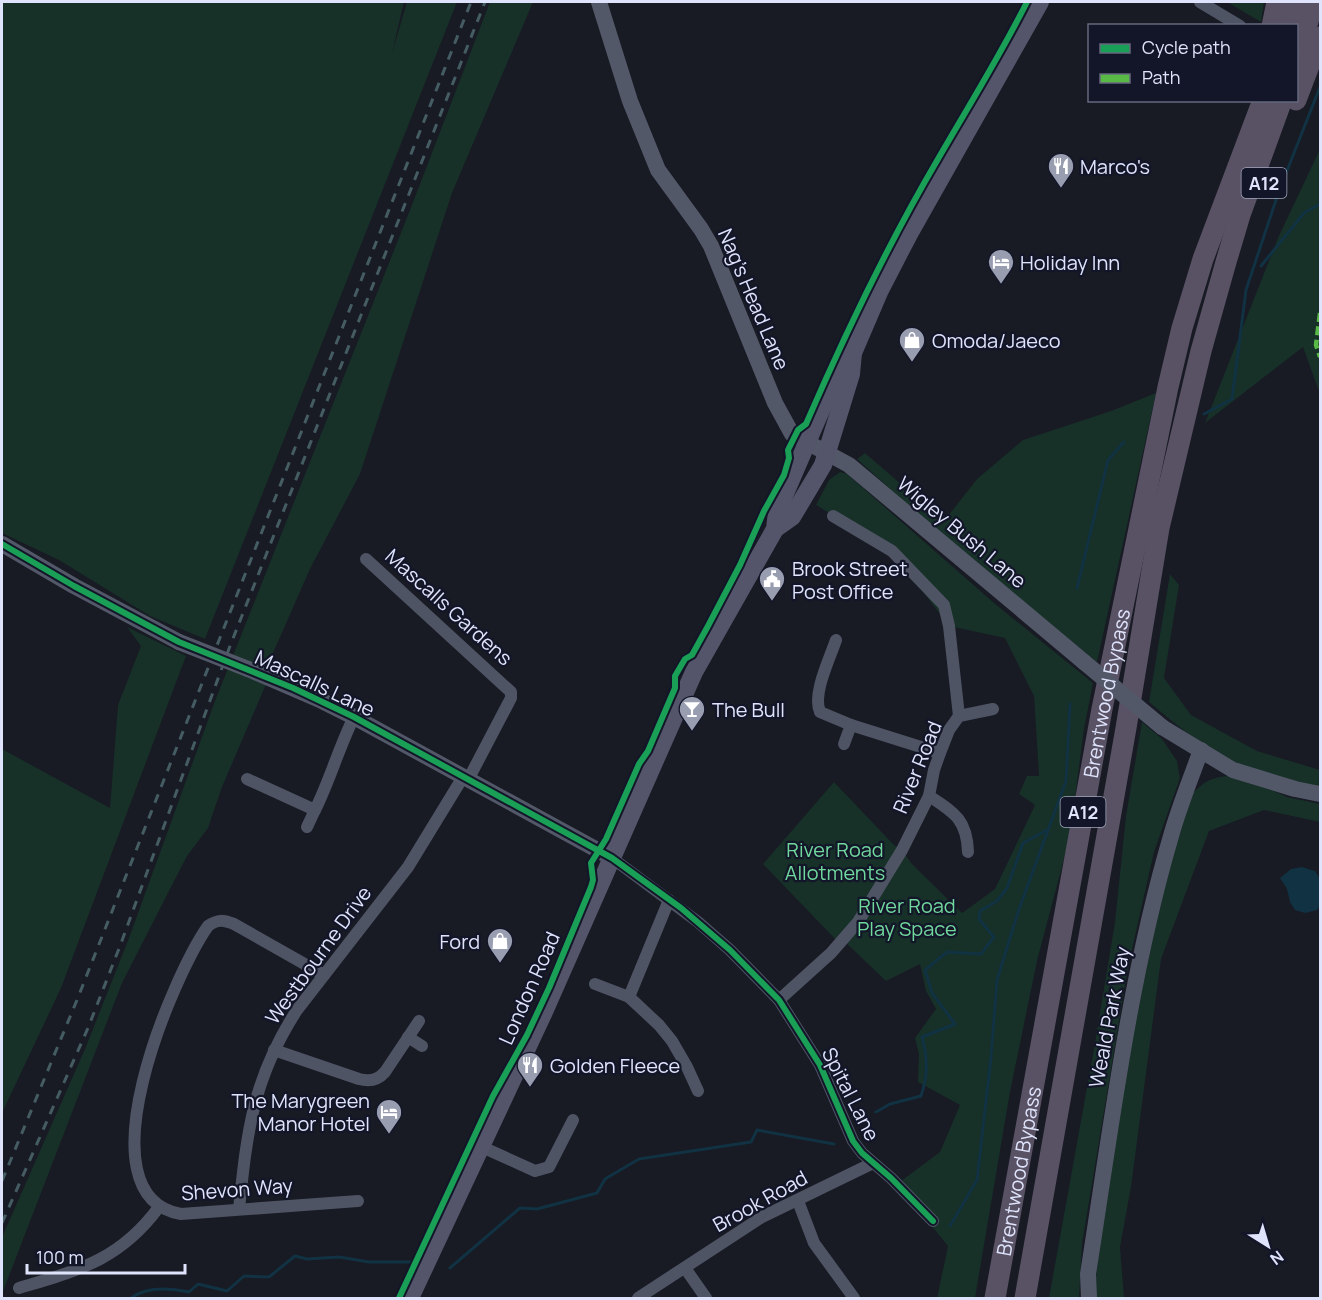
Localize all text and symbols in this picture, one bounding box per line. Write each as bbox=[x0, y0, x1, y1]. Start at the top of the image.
legend bbox=[1088, 24, 1298, 102]
text: Cycle path bbox=[1142, 35, 1231, 59]
text: Path bbox=[1142, 65, 1180, 89]
restaurant icon: Marco's bbox=[1046, 151, 1076, 189]
place label: Marco's bbox=[1080, 153, 1150, 180]
road number: A12 bbox=[1242, 168, 1286, 198]
street label: Nag's Head Lane bbox=[712, 224, 796, 374]
hotel icon: Holiday Inn bbox=[986, 247, 1016, 285]
place label: Holiday Inn bbox=[1020, 249, 1120, 276]
shop icon: Omoda/Jaeco bbox=[897, 325, 927, 363]
place label: Omoda/Jaeco bbox=[932, 327, 1061, 354]
street label: Wigley Bush Lane bbox=[892, 470, 1032, 594]
street label: Mascalls Gardens bbox=[380, 543, 518, 671]
place label: Brook Street Post Office bbox=[792, 555, 908, 605]
public building icon: Brook Street Post Office bbox=[757, 564, 787, 602]
street label: Brentwood Bypass bbox=[1076, 606, 1136, 780]
street label: Mascalls Lane bbox=[251, 643, 379, 723]
bar icon: The Bull bbox=[677, 694, 707, 732]
place label: The Bull bbox=[712, 696, 785, 723]
street label: River Road bbox=[886, 717, 948, 817]
road number: A12 bbox=[1060, 797, 1106, 827]
park label: River Road Allotments bbox=[785, 836, 885, 886]
street label: Westbourne Drive bbox=[259, 880, 377, 1030]
park label: River Road Play Space bbox=[857, 892, 957, 942]
shop icon: Ford bbox=[485, 926, 515, 964]
street label: London Road bbox=[492, 927, 566, 1049]
place label: Ford bbox=[440, 928, 480, 955]
street label: Weald Park Way bbox=[1082, 944, 1136, 1090]
street label: Spital Lane bbox=[816, 1043, 886, 1145]
restaurant icon: Golden Fleece bbox=[515, 1050, 545, 1088]
place label: Golden Fleece bbox=[550, 1052, 680, 1079]
street label: Brentwood Bypass bbox=[989, 1084, 1047, 1258]
place label: The Marygreen Manor Hotel bbox=[231, 1087, 370, 1137]
hotel icon: The Marygreen Manor Hotel bbox=[374, 1097, 404, 1135]
street label: Brook Road bbox=[708, 1164, 812, 1238]
street label: Shevon Way bbox=[180, 1172, 294, 1206]
north arrow bbox=[1238, 1216, 1298, 1276]
scale bar bbox=[27, 1237, 184, 1275]
text: 100 m bbox=[36, 1245, 84, 1269]
text: N bbox=[1266, 1246, 1288, 1270]

